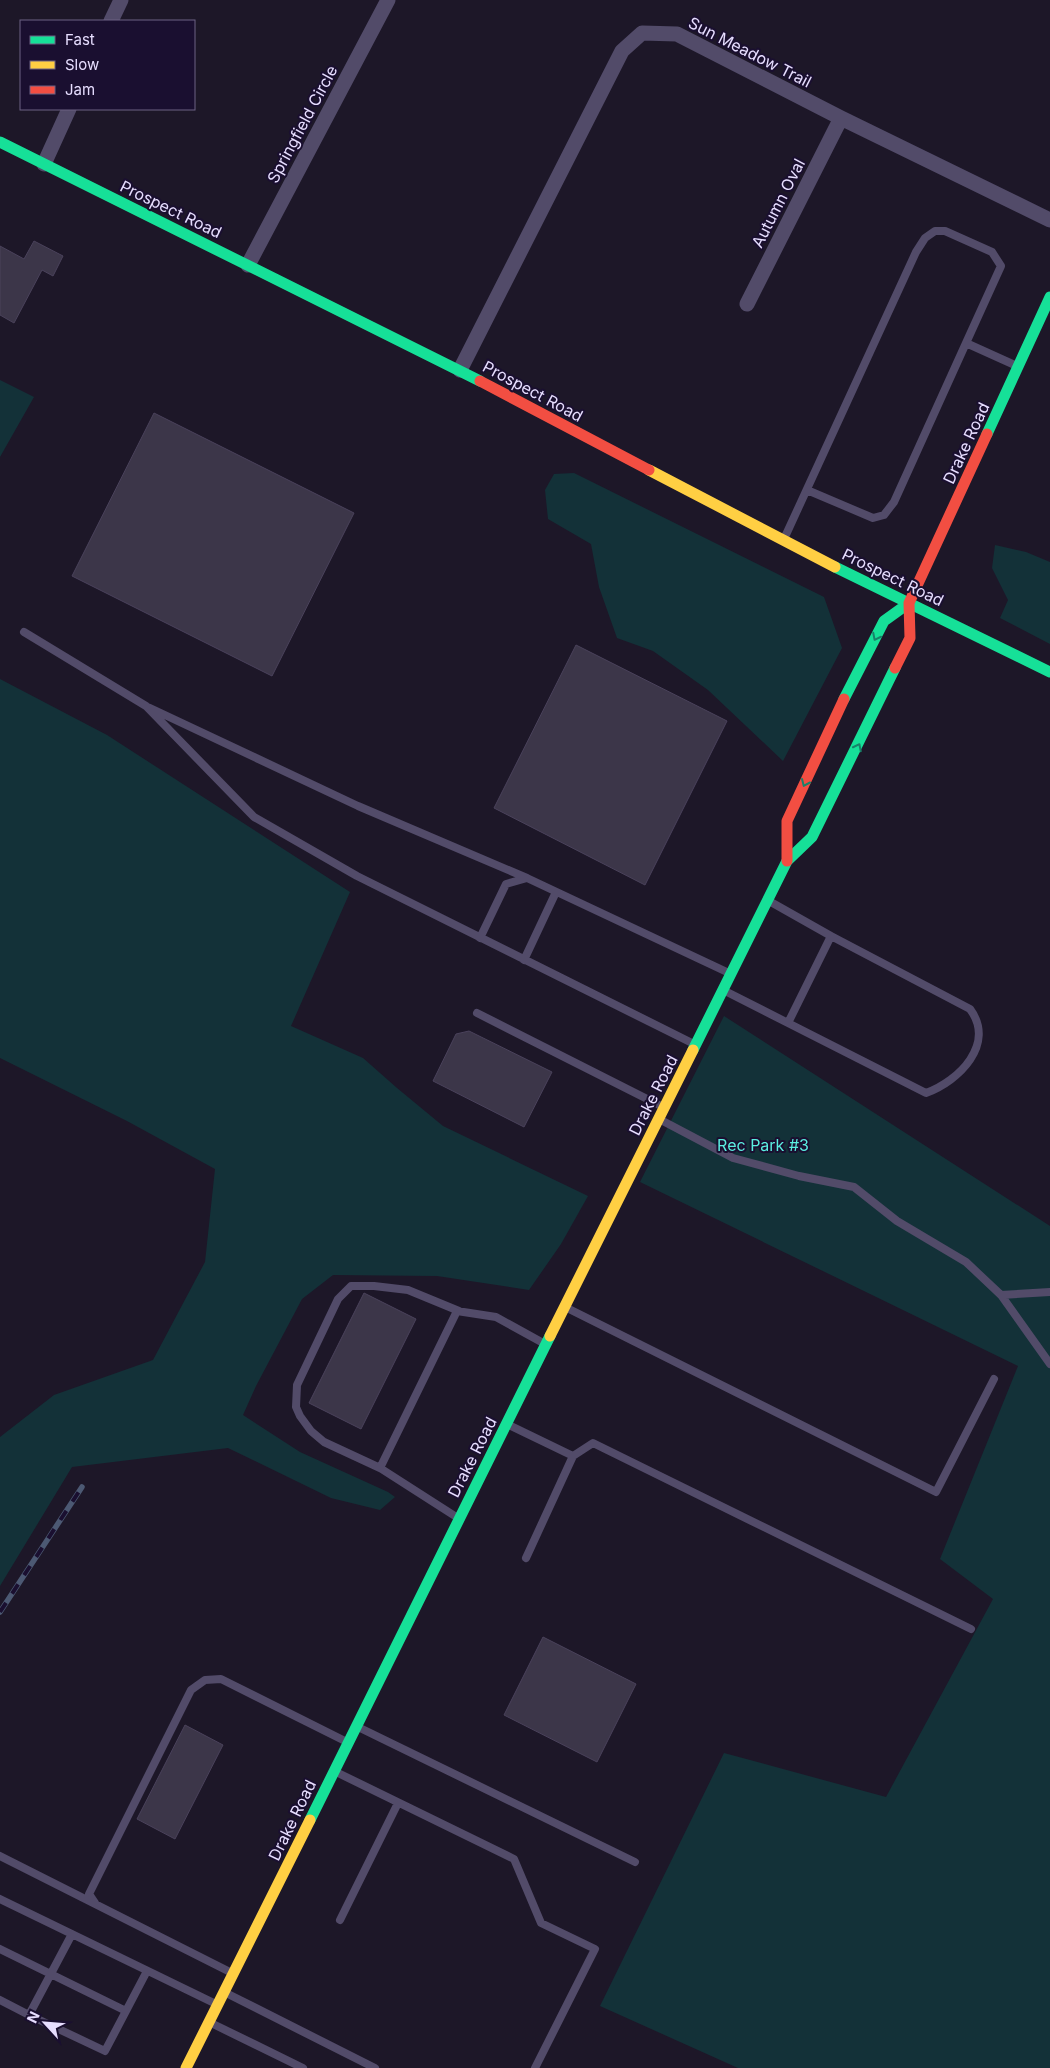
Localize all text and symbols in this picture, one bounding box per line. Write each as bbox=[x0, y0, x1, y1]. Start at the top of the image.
street label: Sun Meadow Trail bbox=[685, 12, 815, 92]
legend bbox=[20, 20, 195, 110]
text: Fast bbox=[65, 30, 95, 49]
text: Slow bbox=[65, 55, 99, 74]
street label: Springfield Circle bbox=[263, 62, 341, 186]
text: Jam bbox=[65, 80, 95, 99]
street label: Autumn Oval bbox=[747, 155, 809, 251]
street label: Prospect Road bbox=[117, 176, 225, 242]
street label: Prospect Road bbox=[479, 356, 587, 426]
street label: Drake Road bbox=[938, 399, 994, 487]
street label: Prospect Road bbox=[839, 544, 947, 610]
one-way arrow bbox=[872, 631, 882, 640]
one-way arrow bbox=[852, 743, 862, 752]
one-way arrow bbox=[800, 778, 811, 787]
street label: Drake Road bbox=[624, 1052, 682, 1138]
park label: Rec Park #3 bbox=[717, 1135, 809, 1155]
street label: Drake Road bbox=[443, 1414, 501, 1500]
street label: Drake Road bbox=[264, 1776, 320, 1864]
north arrow bbox=[20, 1998, 70, 2048]
text: N bbox=[23, 2009, 43, 2026]

